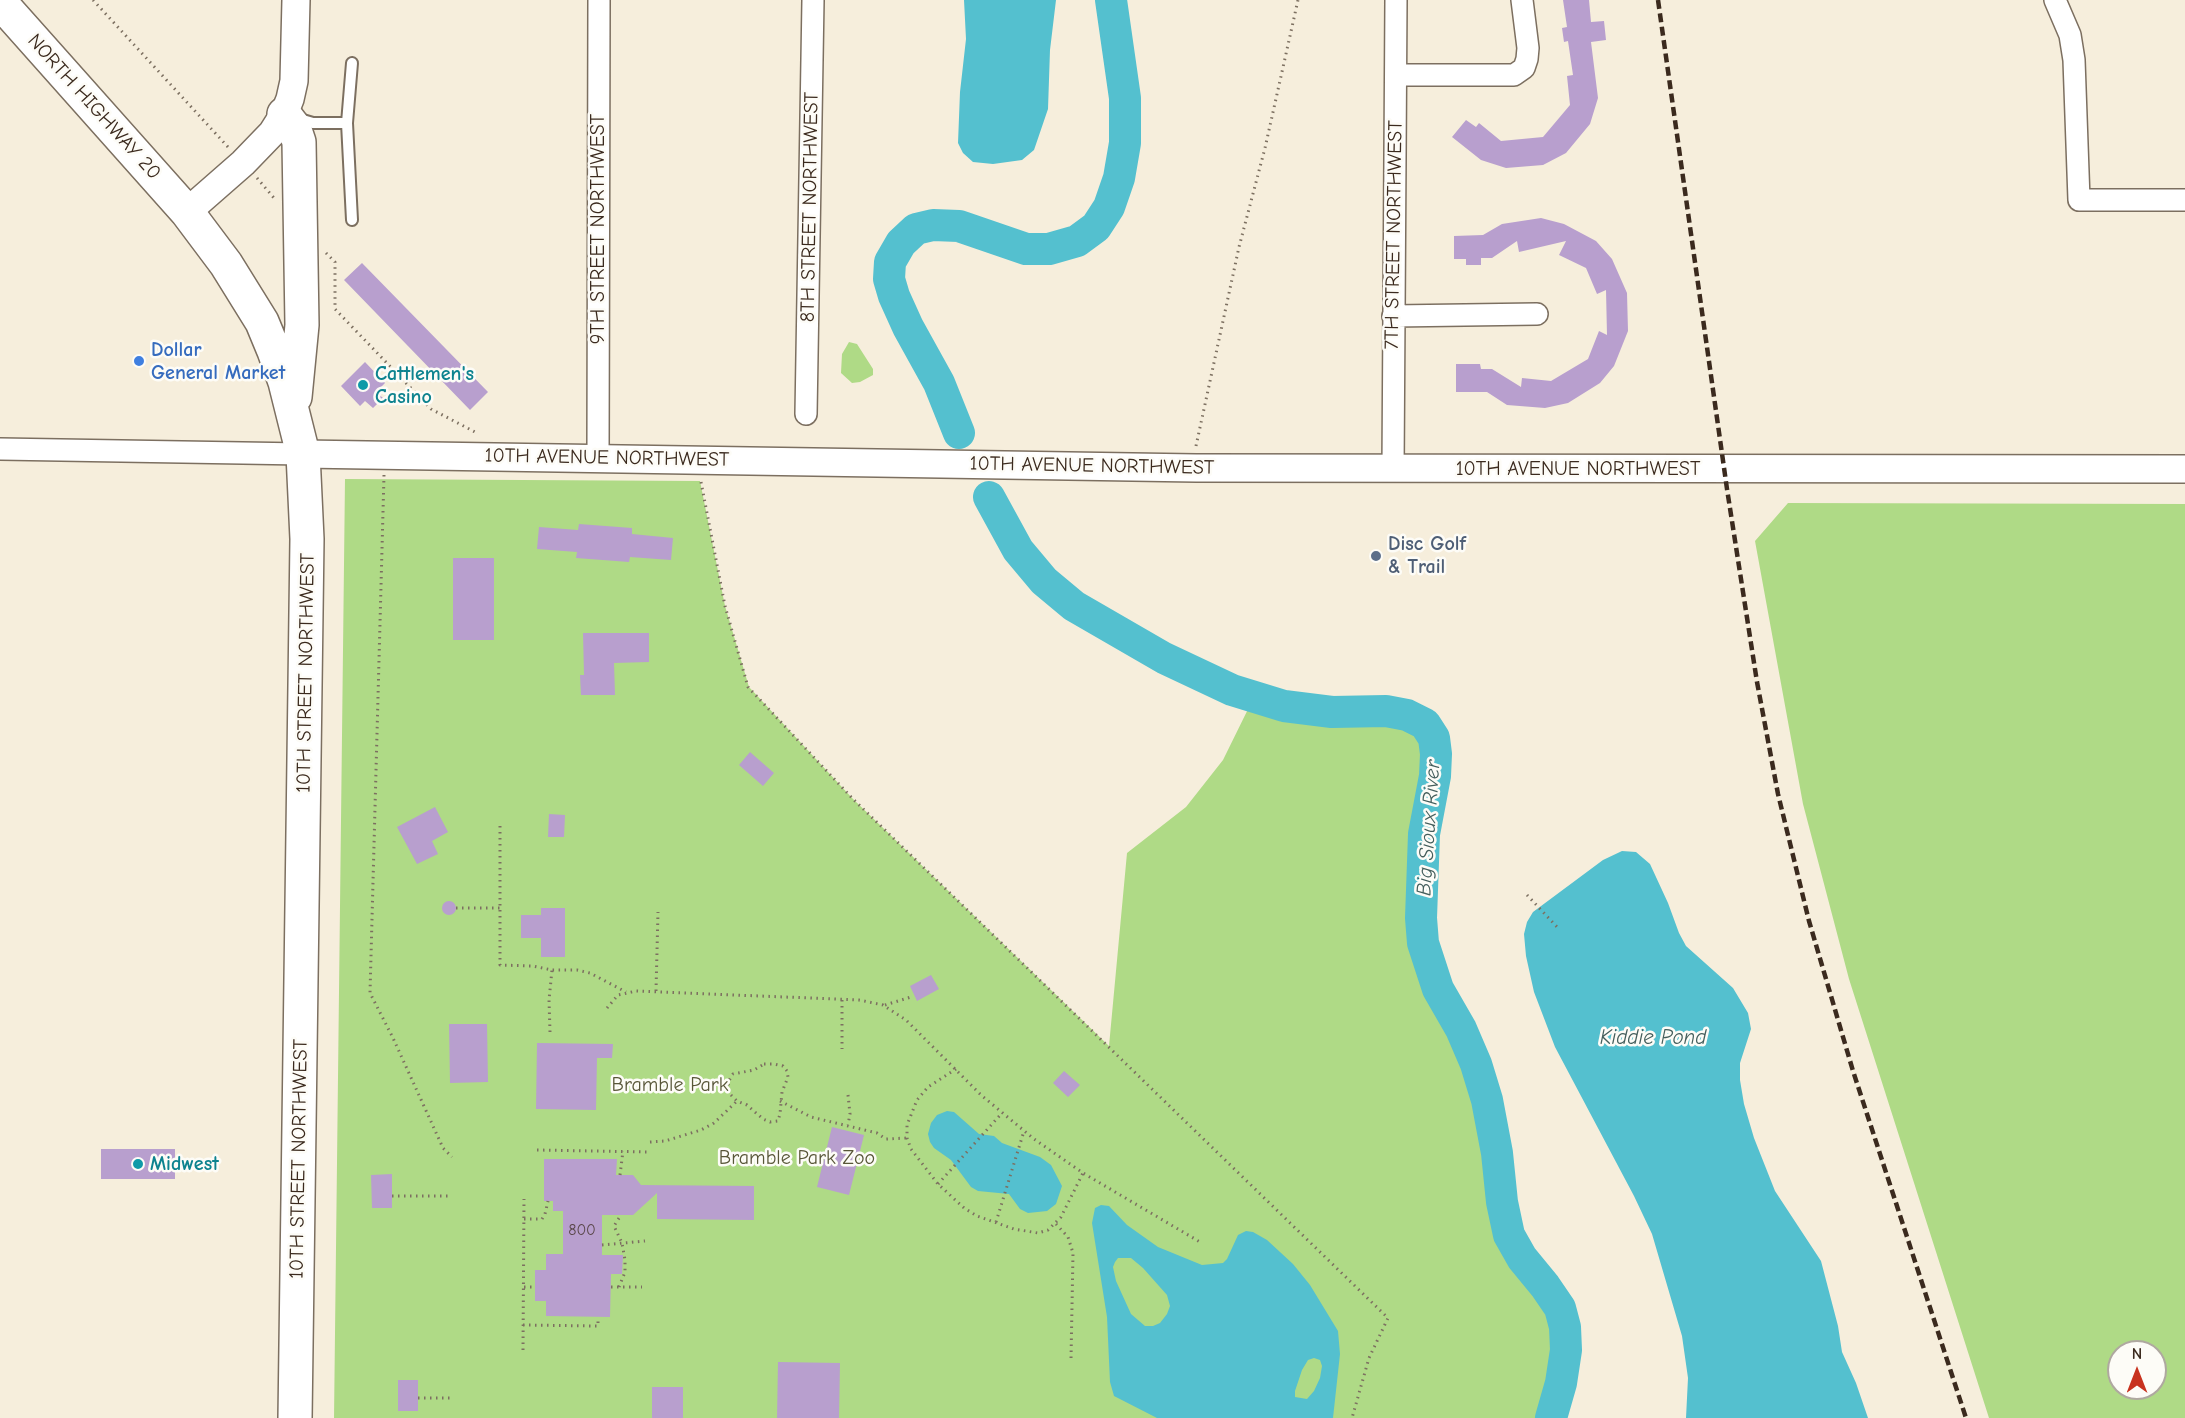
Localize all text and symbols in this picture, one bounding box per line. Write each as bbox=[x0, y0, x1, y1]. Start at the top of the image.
street label: NORTH HIGHWAY 20 bbox=[22, 29, 166, 185]
street label: 8TH STREET NORTHWEST bbox=[796, 92, 824, 322]
street label: 9TH STREET NORTHWEST bbox=[586, 114, 610, 344]
street label: 7TH STREET NORTHWEST bbox=[1380, 120, 1408, 350]
place label: Dollar General Market bbox=[151, 338, 285, 385]
marker: Dollar General Market bbox=[132, 354, 146, 368]
place label: Cattlemen's Casino bbox=[375, 362, 474, 409]
marker: Cattlemen's Casino bbox=[356, 378, 370, 392]
street label: 10TH AVENUE NORTHWEST bbox=[484, 444, 730, 472]
street label: 10TH AVENUE NORTHWEST bbox=[969, 452, 1215, 480]
street label: 10TH AVENUE NORTHWEST bbox=[1456, 457, 1700, 481]
place label: Disc Golf & Trail bbox=[1388, 532, 1466, 579]
marker: Disc Golf & Trail bbox=[1369, 549, 1383, 563]
street label: 10TH STREET NORTHWEST bbox=[292, 553, 320, 793]
water label: Big Sioux River bbox=[1412, 759, 1446, 897]
water label: Kiddie Pond bbox=[1600, 1025, 1706, 1051]
street label: 10TH STREET NORTHWEST bbox=[285, 1039, 313, 1279]
park label: Bramble Park bbox=[612, 1073, 728, 1097]
park label: Bramble Park Zoo bbox=[719, 1146, 875, 1170]
place label: Midwest bbox=[150, 1152, 219, 1176]
marker: Midwest bbox=[131, 1157, 145, 1171]
house number: 800 bbox=[568, 1220, 596, 1240]
north arrow bbox=[2107, 1340, 2167, 1400]
text: N bbox=[2132, 1345, 2142, 1363]

